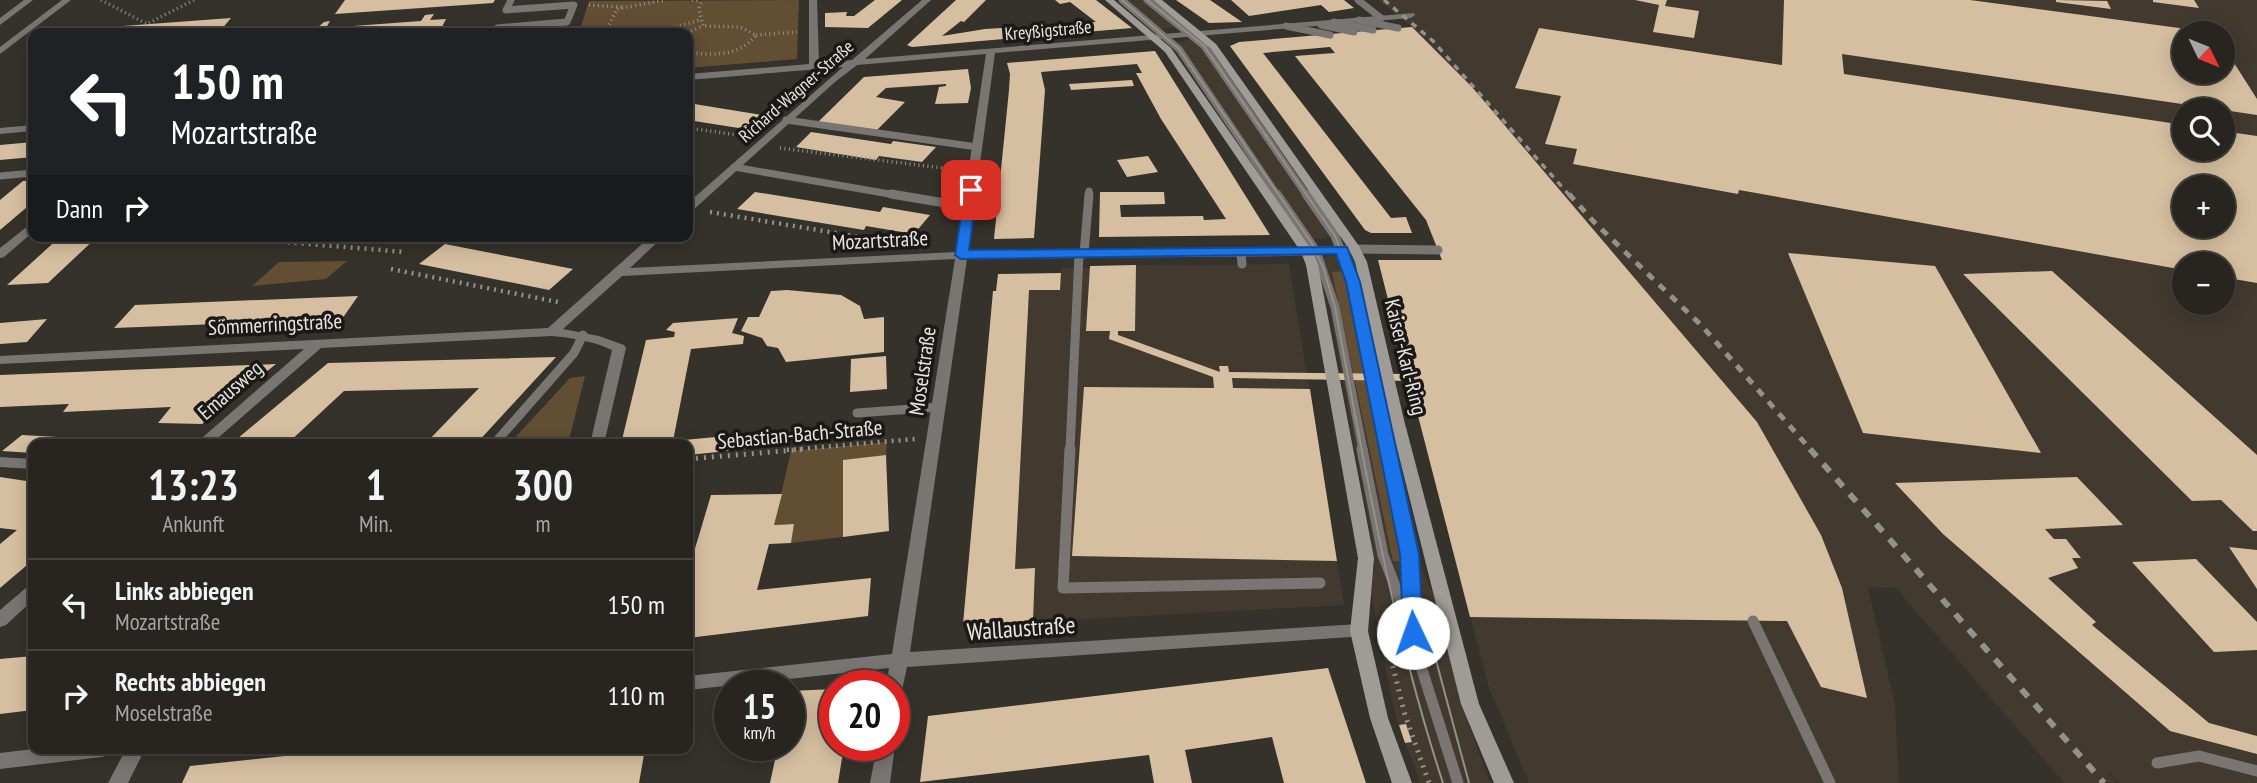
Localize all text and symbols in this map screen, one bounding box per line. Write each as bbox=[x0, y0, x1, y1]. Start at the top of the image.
street label: Kreyßigstraße bbox=[1004, 15, 1092, 45]
north arrow bbox=[2172, 21, 2235, 84]
map controls bbox=[2172, 21, 2235, 315]
street label: Richard-Wagner-Straße bbox=[734, 35, 858, 147]
text: 150 m bbox=[171, 49, 284, 113]
icon: left bbox=[56, 56, 147, 147]
button: search bbox=[2172, 98, 2235, 161]
text: Mozartstraße bbox=[171, 111, 318, 153]
pin bbox=[941, 160, 1001, 220]
icon: arrive bbox=[952, 171, 990, 209]
button: + bbox=[2172, 175, 2235, 238]
icon: right bbox=[117, 189, 155, 227]
text: Dann bbox=[56, 192, 103, 225]
street label: Mozartstraße bbox=[831, 224, 929, 256]
button: − bbox=[2172, 252, 2235, 315]
street label: Kaiser-Karl-Ring bbox=[1379, 296, 1433, 418]
street label: Sömmerringstraße bbox=[207, 307, 343, 341]
street label: Moselstraße bbox=[902, 325, 942, 417]
street label: Emausweg bbox=[192, 355, 268, 425]
street label: Sebastian-Bach-Straße bbox=[716, 413, 884, 455]
text: 13:23 bbox=[148, 457, 239, 512]
text: 1 bbox=[366, 457, 386, 512]
text: 300 bbox=[513, 457, 573, 512]
text: Ankunft bbox=[162, 509, 224, 538]
text: Min. bbox=[359, 509, 393, 538]
text: m bbox=[535, 509, 550, 538]
text: Links abbiegen bbox=[115, 574, 254, 607]
icon: left bbox=[56, 586, 94, 624]
text: 150 m bbox=[607, 588, 665, 621]
position arrow bbox=[1376, 596, 1450, 670]
text: Mozartstraße bbox=[115, 607, 220, 636]
street label: Wallaustraße bbox=[966, 609, 1076, 647]
text: Rechts abbiegen bbox=[115, 665, 266, 698]
speed limit sign: 20 bbox=[819, 670, 910, 761]
icon: right bbox=[56, 677, 94, 715]
text: 110 m bbox=[607, 679, 665, 712]
text: 15 bbox=[743, 683, 776, 729]
text: Moselstraße bbox=[115, 698, 213, 727]
text: km/h bbox=[744, 721, 775, 744]

